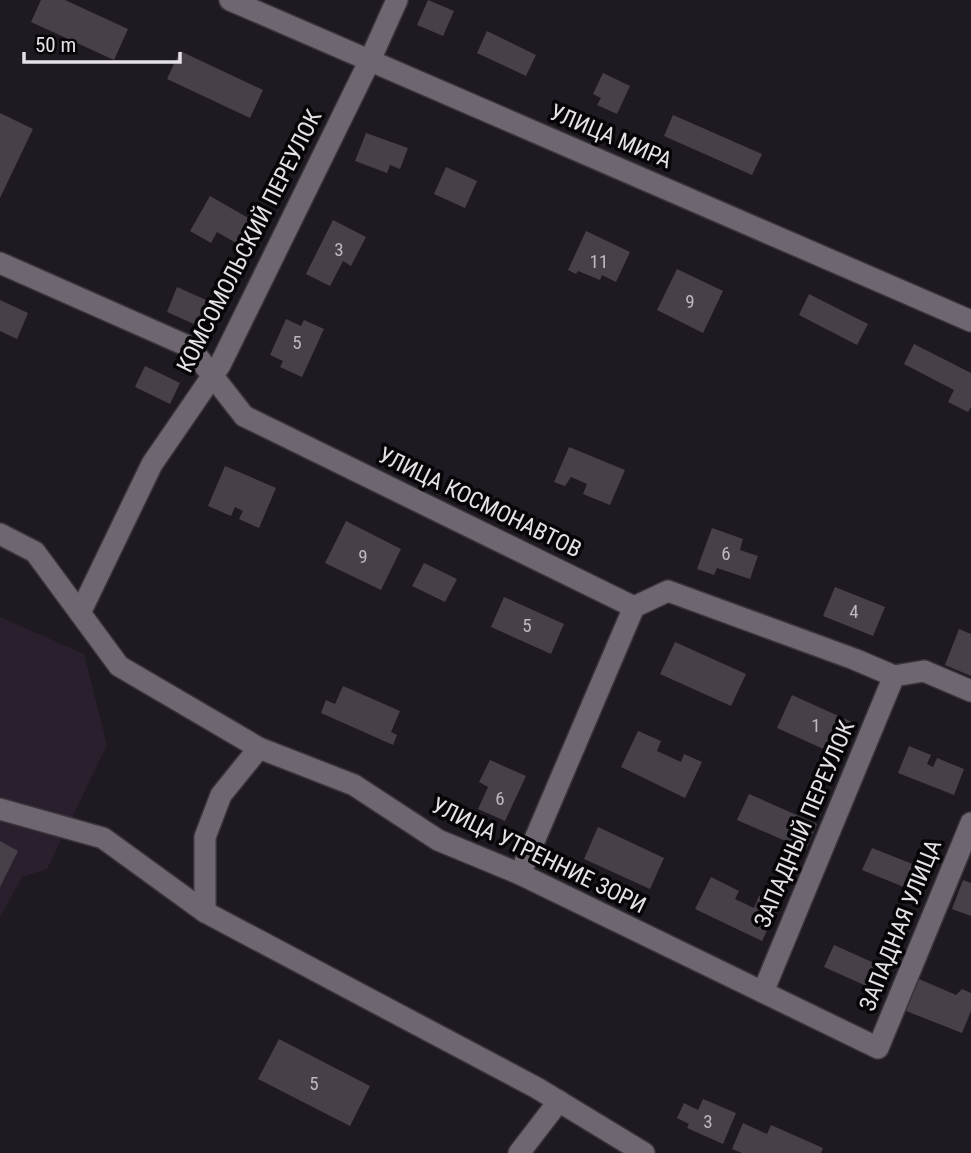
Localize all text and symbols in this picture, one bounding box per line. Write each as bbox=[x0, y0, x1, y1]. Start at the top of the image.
scale bar bbox=[24, 21, 180, 65]
text: 50 m bbox=[35, 33, 76, 57]
street label: УЛИЦА МИРА bbox=[546, 99, 676, 174]
street label: КОМСОМОЛЬСКИЙ ПЕРЕУЛОК bbox=[171, 105, 328, 377]
house number: 3 bbox=[334, 238, 344, 261]
house number: 11 bbox=[590, 250, 608, 273]
house number: 9 bbox=[685, 290, 695, 313]
house number: 5 bbox=[292, 331, 302, 354]
street label: УЛИЦА КОСМОНАВТОВ bbox=[374, 442, 586, 563]
house number: 6 bbox=[721, 542, 731, 565]
house number: 9 bbox=[358, 545, 368, 568]
house number: 4 bbox=[849, 600, 859, 623]
house number: 5 bbox=[522, 614, 532, 637]
house number: 1 bbox=[811, 714, 821, 737]
street label: ЗАПАДНЫЙ ПЕРЕУЛОК bbox=[748, 716, 860, 932]
house number: 6 bbox=[495, 787, 505, 810]
street label: УЛИЦА УТРЕННИЕ ЗОРИ bbox=[427, 792, 650, 919]
street label: ЗАПАДНАЯ УЛИЦА bbox=[854, 835, 947, 1015]
house number: 5 bbox=[309, 1072, 319, 1095]
house number: 3 bbox=[703, 1110, 713, 1133]

